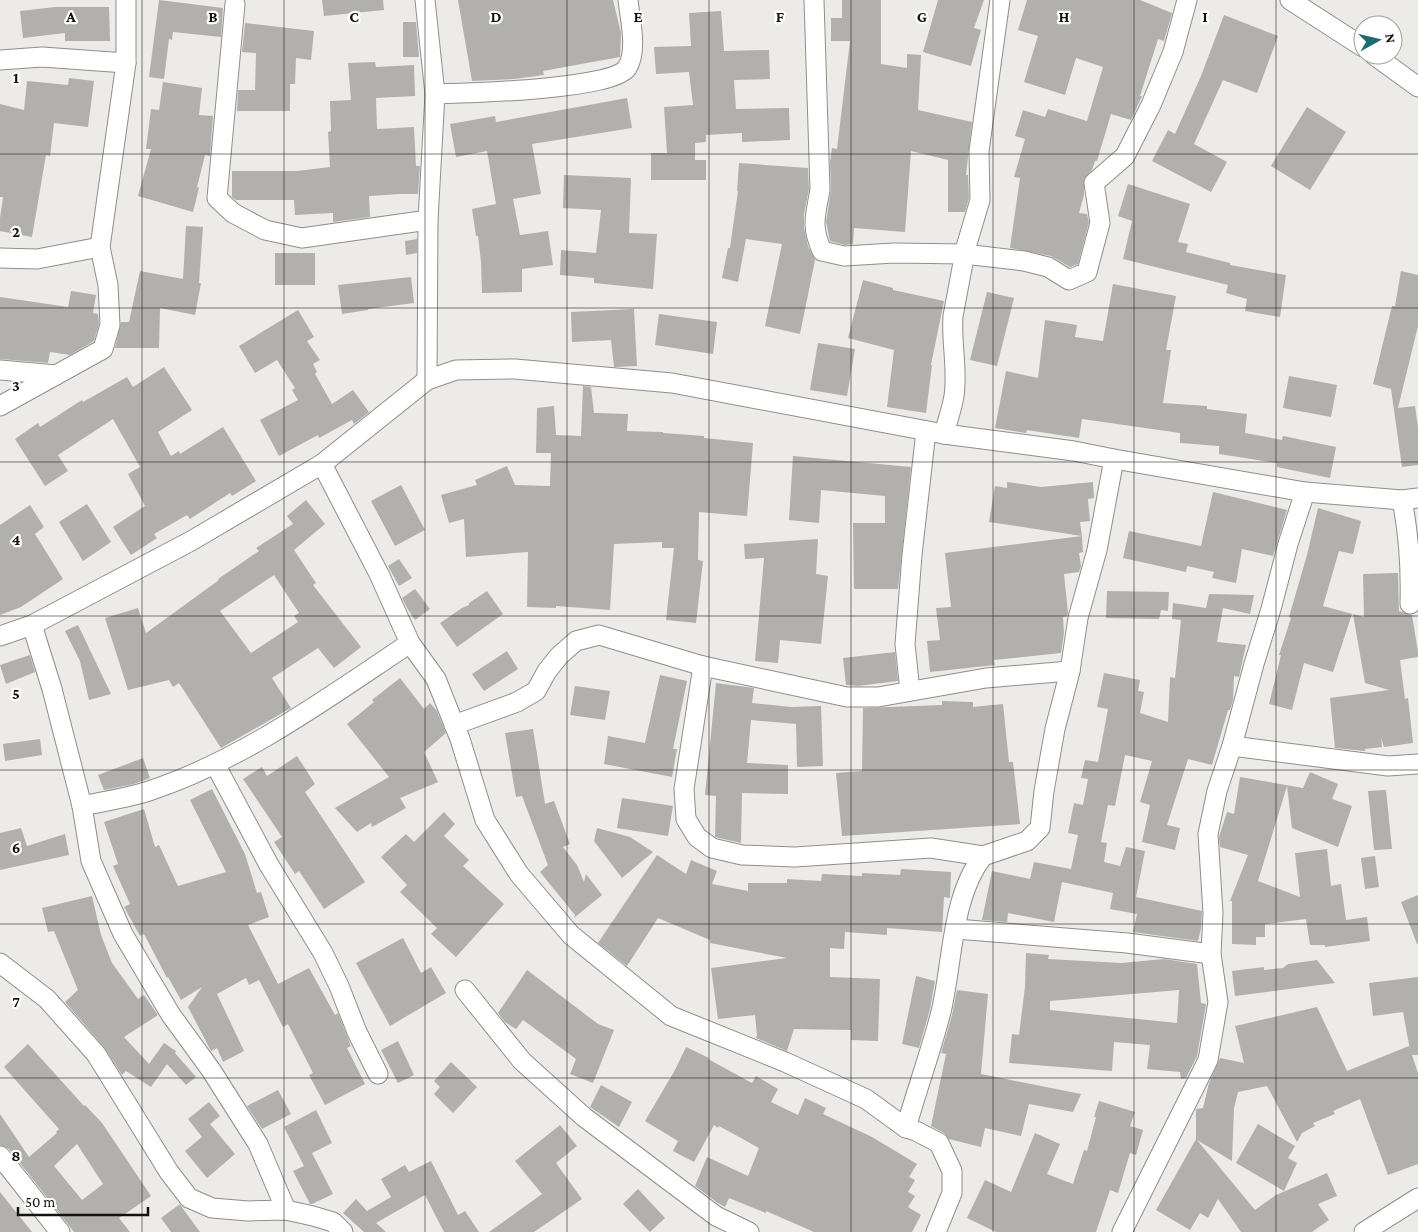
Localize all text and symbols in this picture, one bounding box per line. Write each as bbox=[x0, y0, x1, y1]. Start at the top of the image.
text: A bbox=[65, 8, 76, 25]
text: B bbox=[208, 8, 218, 25]
text: C bbox=[349, 8, 359, 25]
text: D bbox=[490, 8, 502, 25]
text: E bbox=[633, 8, 643, 25]
text: F bbox=[776, 8, 785, 25]
text: G bbox=[917, 8, 927, 25]
text: H bbox=[1059, 8, 1070, 25]
text: I bbox=[1202, 8, 1208, 25]
north arrow bbox=[1353, 15, 1403, 65]
text: N bbox=[1382, 32, 1400, 44]
text: 1 bbox=[13, 69, 19, 86]
text: 2 bbox=[12, 223, 20, 240]
text: 3 bbox=[12, 377, 20, 394]
text: 4 bbox=[12, 531, 21, 548]
text: 5 bbox=[12, 685, 20, 702]
text: 6 bbox=[12, 839, 20, 856]
text: 7 bbox=[12, 993, 20, 1010]
text: 8 bbox=[11, 1147, 21, 1164]
scale bar bbox=[18, 1184, 148, 1216]
text: 50 m bbox=[25, 1194, 55, 1210]

